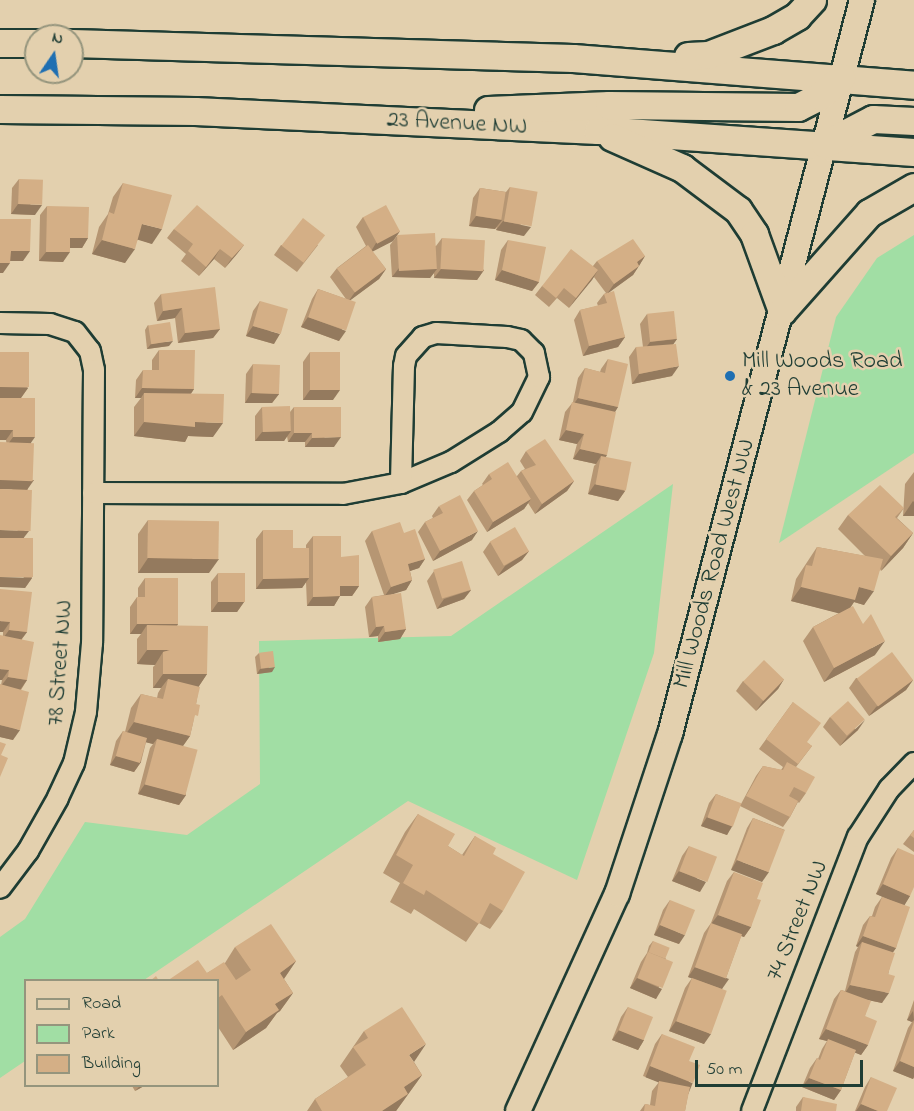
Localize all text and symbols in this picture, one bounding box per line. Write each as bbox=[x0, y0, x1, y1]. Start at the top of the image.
north arrow bbox=[24, 24, 84, 84]
text: N bbox=[50, 26, 66, 51]
street label: 23 Avenue NW bbox=[386, 106, 528, 142]
place label: Mill Woods Road & 23 Avenue bbox=[742, 348, 902, 404]
marker: Mill Woods Road & 23 Avenue bbox=[723, 369, 737, 383]
street label: Mill Woods Road West NW bbox=[668, 436, 762, 692]
street label: 78 Street NW bbox=[42, 599, 80, 727]
street label: 74 Street NW bbox=[761, 857, 835, 985]
legend bbox=[24, 979, 219, 1087]
text: Road bbox=[82, 991, 121, 1017]
text: Park bbox=[82, 1021, 115, 1047]
scale bar bbox=[698, 1048, 866, 1086]
text: Building bbox=[82, 1051, 141, 1077]
text: 50 m bbox=[706, 1057, 743, 1083]

